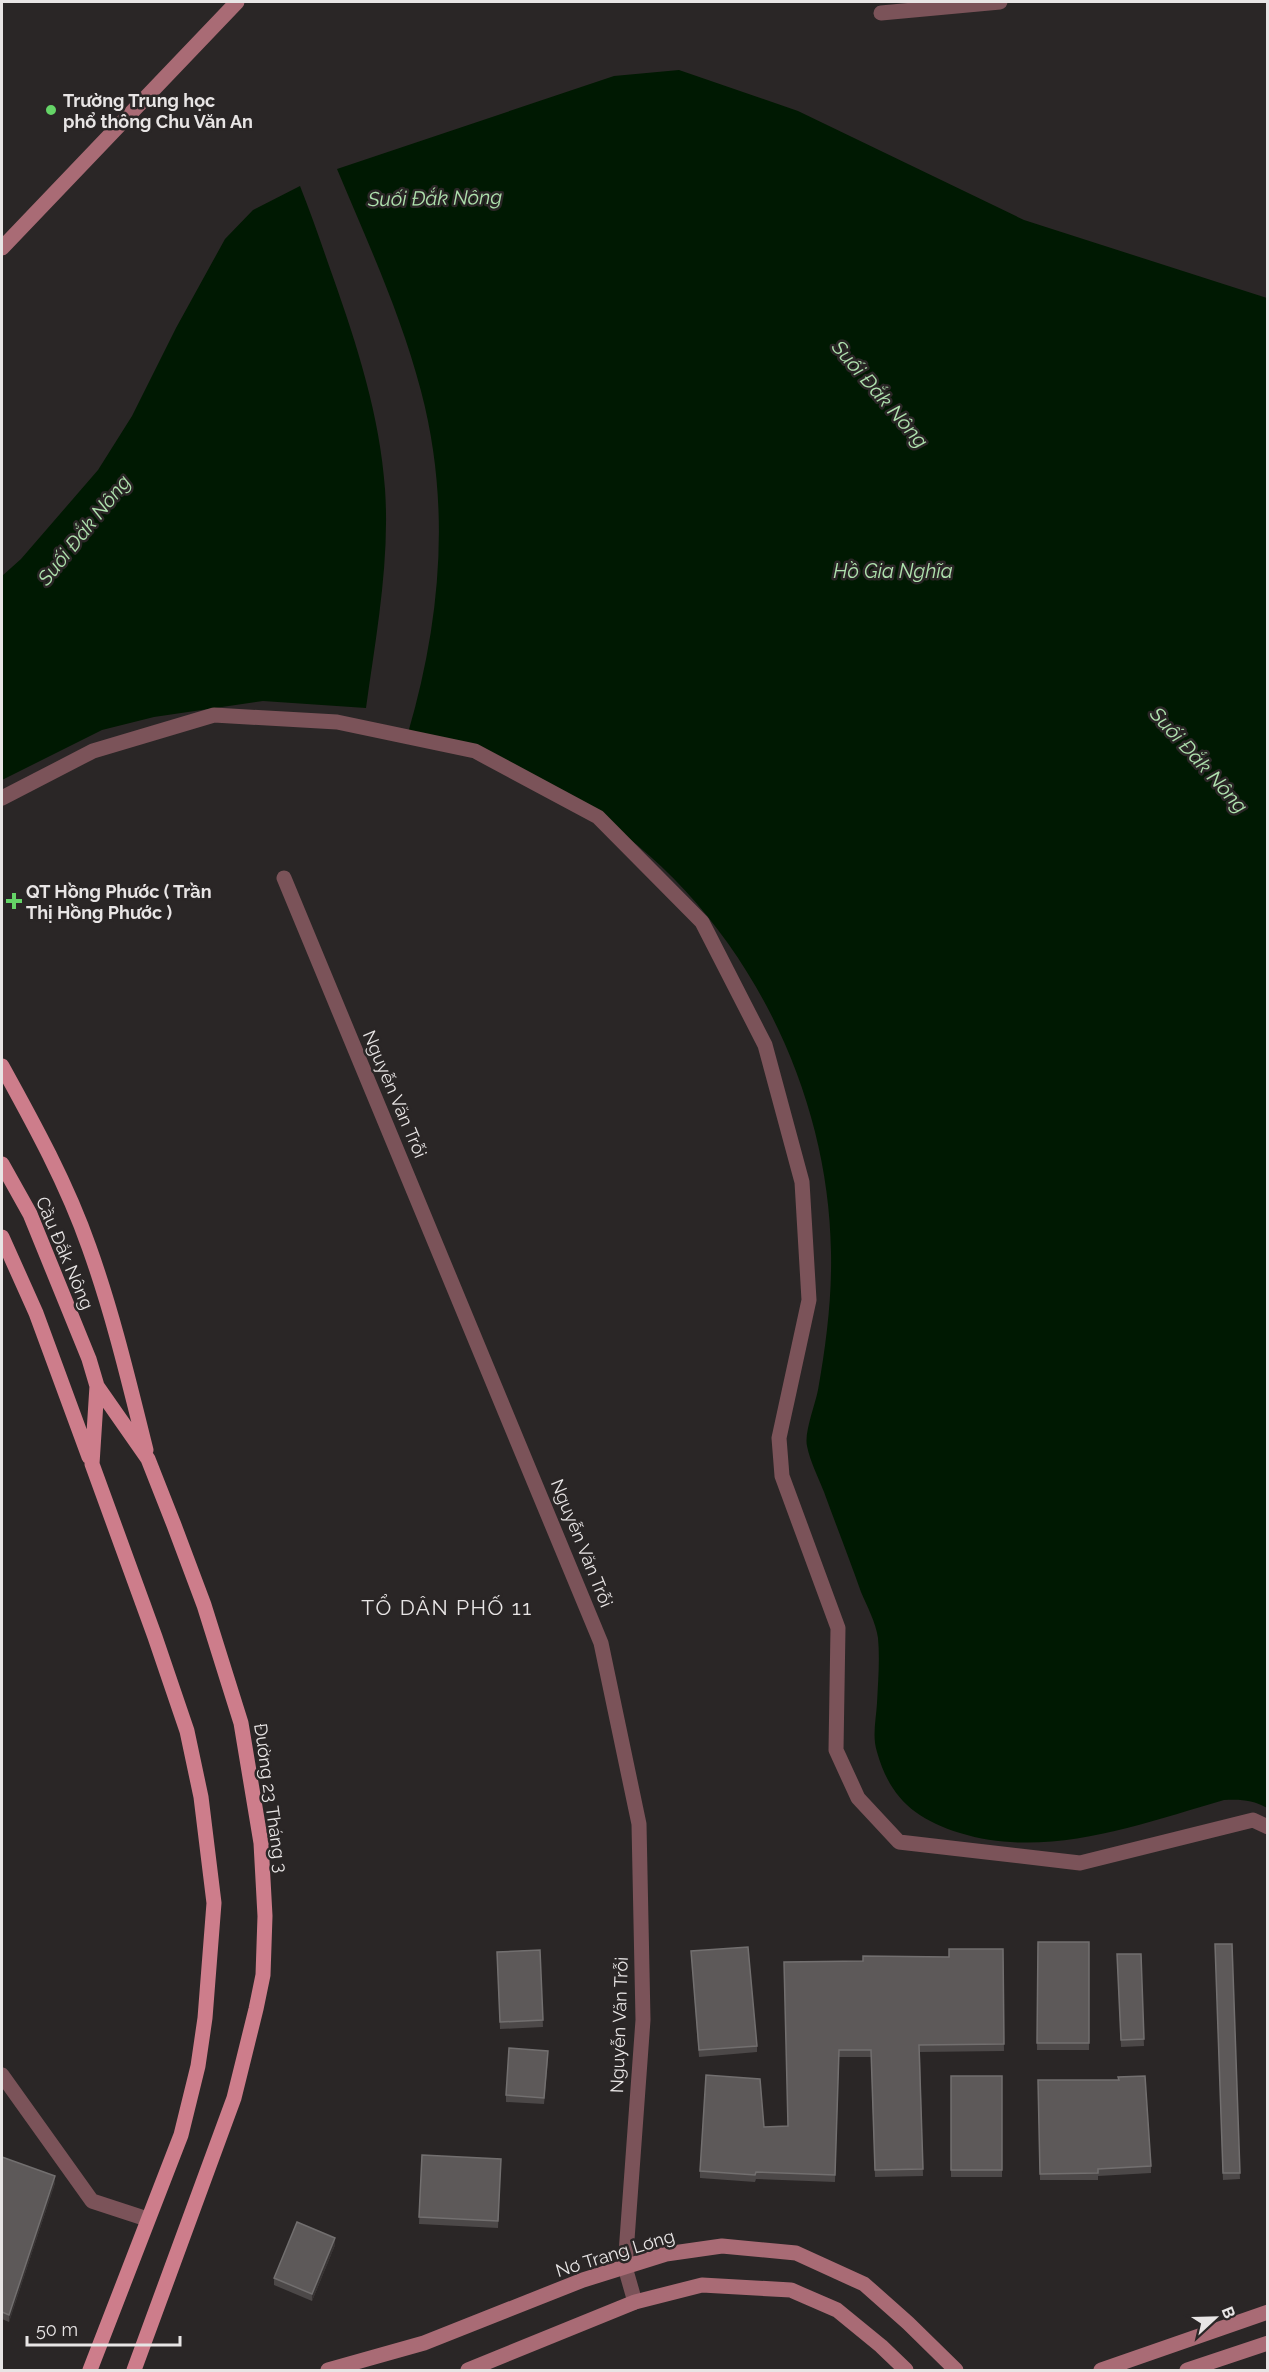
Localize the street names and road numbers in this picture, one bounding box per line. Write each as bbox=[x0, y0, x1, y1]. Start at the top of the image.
street label: Nguyễn Văn Trỗi bbox=[359, 1027, 431, 1161]
street label: Cầu Đắk Nông bbox=[32, 1193, 98, 1313]
street label: Nguyễn Văn Trỗi bbox=[547, 1476, 617, 1610]
street label: Đường 23 Tháng 3 bbox=[250, 1722, 292, 1874]
street label: Nguyễn Văn Trỗi bbox=[606, 1957, 632, 2093]
street label: Nơ Trang Lơng bbox=[553, 2225, 677, 2281]

